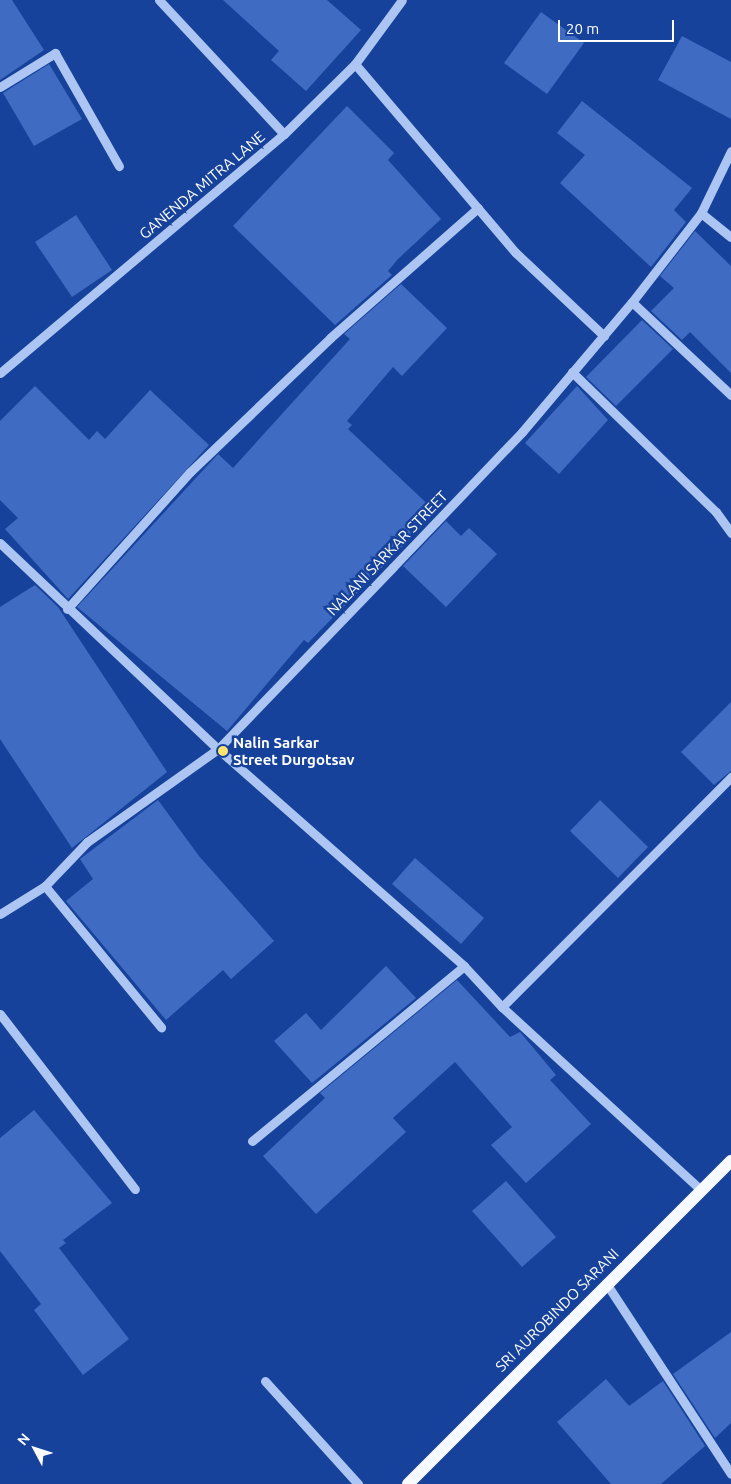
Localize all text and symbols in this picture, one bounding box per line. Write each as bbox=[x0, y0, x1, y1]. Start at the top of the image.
scale bar bbox=[561, 10, 677, 42]
text: 20 m bbox=[566, 20, 599, 37]
street label: GANENDA MITRA LANE bbox=[136, 127, 268, 243]
street label: NALANI SARKAR STREET bbox=[323, 487, 451, 619]
place label: Nalin Sarkar Street Durgotsav bbox=[233, 733, 355, 768]
marker: Nalin Sarkar Street Durgotsav bbox=[217, 745, 229, 757]
street label: SRI AUROBINDO SARANI bbox=[492, 1245, 622, 1375]
north arrow bbox=[10, 1424, 60, 1474]
text: N bbox=[14, 1430, 33, 1449]

